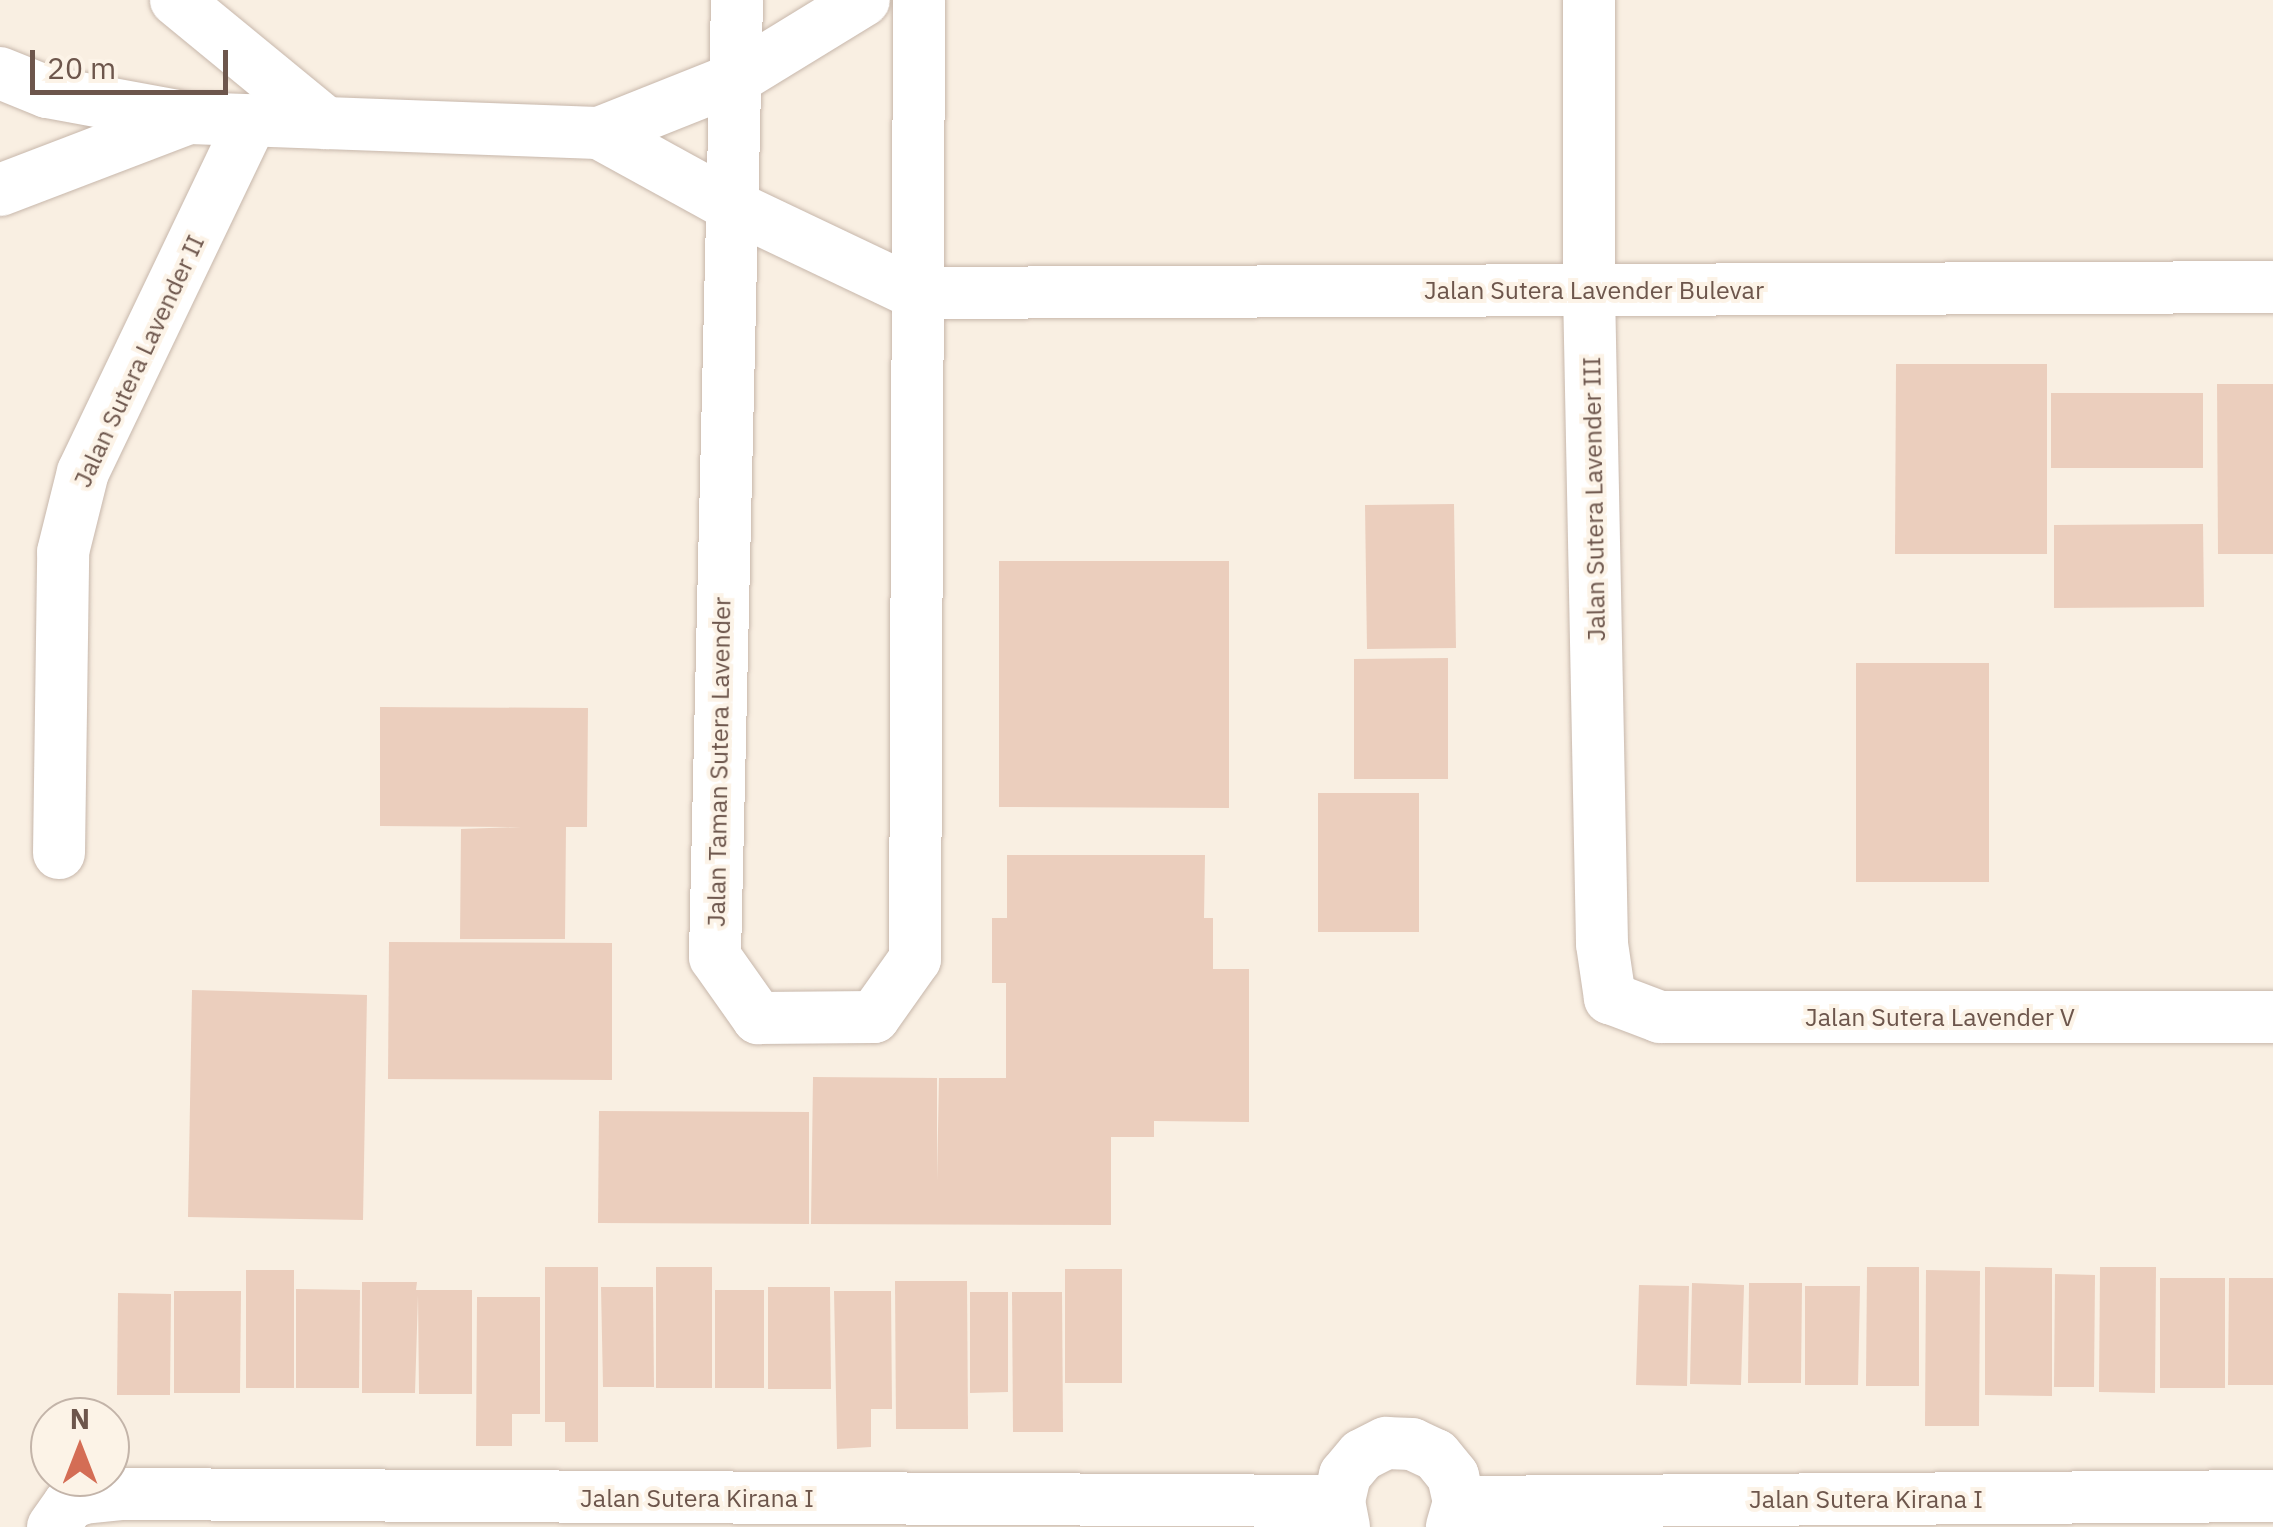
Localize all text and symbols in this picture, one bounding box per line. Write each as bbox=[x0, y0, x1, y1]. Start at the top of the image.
scale bar bbox=[35, 30, 232, 92]
text: 20 m bbox=[47, 48, 116, 87]
street label: Jalan Sutera Lavender II bbox=[67, 230, 211, 492]
street label: Jalan Sutera Lavender Bulevar bbox=[1424, 275, 1764, 305]
street label: Jalan Sutera Lavender III bbox=[1577, 356, 1611, 642]
street label: Jalan Taman Sutera Lavender bbox=[701, 597, 737, 927]
street label: Jalan Sutera Lavender V bbox=[1805, 1002, 2075, 1032]
north arrow bbox=[30, 1397, 130, 1497]
text: N bbox=[70, 1400, 90, 1437]
street label: Jalan Sutera Kirana I bbox=[580, 1483, 814, 1513]
street label: Jalan Sutera Kirana I bbox=[1749, 1484, 1983, 1514]

